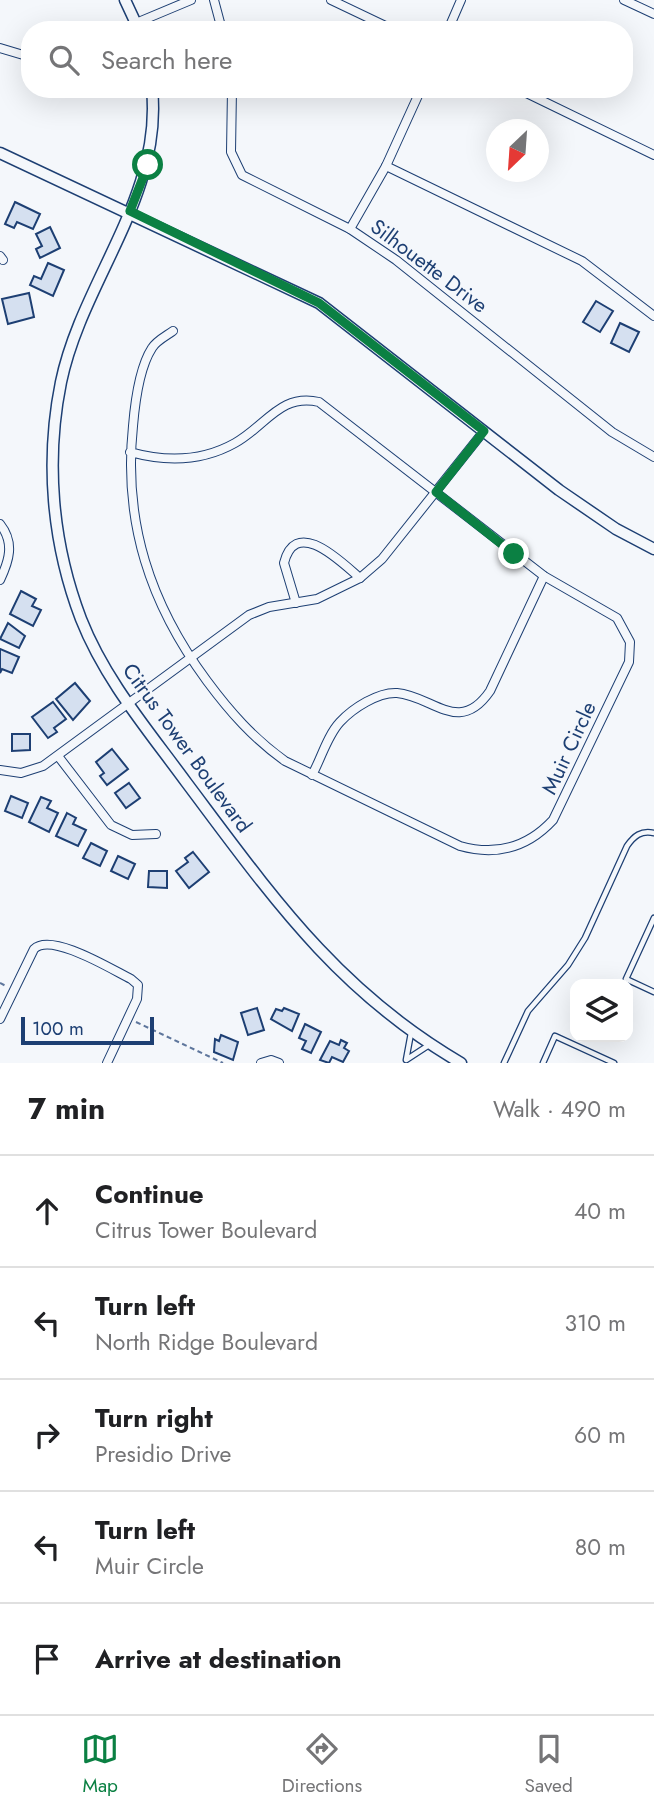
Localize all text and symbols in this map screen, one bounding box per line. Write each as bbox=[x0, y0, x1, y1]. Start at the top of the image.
search box bbox=[21, 21, 633, 98]
icon: search bbox=[45, 41, 83, 79]
text: Search here bbox=[101, 41, 233, 79]
north arrow bbox=[486, 119, 549, 182]
route start bbox=[132, 149, 163, 180]
street label: Silhouette Drive bbox=[364, 212, 494, 320]
route end bbox=[498, 538, 529, 569]
street label: Citrus Tower Boulevard bbox=[115, 657, 259, 839]
street label: Muir Circle bbox=[534, 696, 604, 799]
map controls bbox=[570, 979, 633, 1042]
button: layers bbox=[570, 979, 633, 1042]
scale bar bbox=[21, 1014, 154, 1046]
text: 100 m bbox=[32, 1015, 84, 1042]
text: 7 min bbox=[28, 1087, 105, 1130]
text: Walk · 490 m bbox=[493, 1092, 626, 1126]
text: Continue bbox=[95, 1175, 204, 1213]
icon: ahead bbox=[28, 1192, 66, 1230]
text: 40 m bbox=[574, 1194, 626, 1228]
text: Citrus Tower Boulevard bbox=[95, 1213, 317, 1247]
text: Turn left bbox=[95, 1287, 195, 1325]
icon: left bbox=[28, 1304, 66, 1342]
text: 310 m bbox=[564, 1306, 626, 1340]
text: North Ridge Boulevard bbox=[95, 1325, 318, 1359]
text: Turn right bbox=[95, 1399, 213, 1437]
icon: right bbox=[28, 1416, 66, 1454]
text: 60 m bbox=[574, 1418, 626, 1452]
text: Presidio Drive bbox=[95, 1437, 231, 1471]
text: Turn left bbox=[95, 1511, 195, 1549]
icon: left bbox=[28, 1528, 66, 1566]
text: 80 m bbox=[575, 1530, 626, 1564]
text: Muir Circle bbox=[95, 1549, 204, 1583]
icon: arrive bbox=[28, 1640, 66, 1678]
text: Arrive at destination bbox=[95, 1640, 342, 1678]
tab: Map bbox=[81, 1730, 119, 1799]
tab: Directions bbox=[282, 1730, 362, 1799]
tab: Saved bbox=[525, 1730, 573, 1799]

